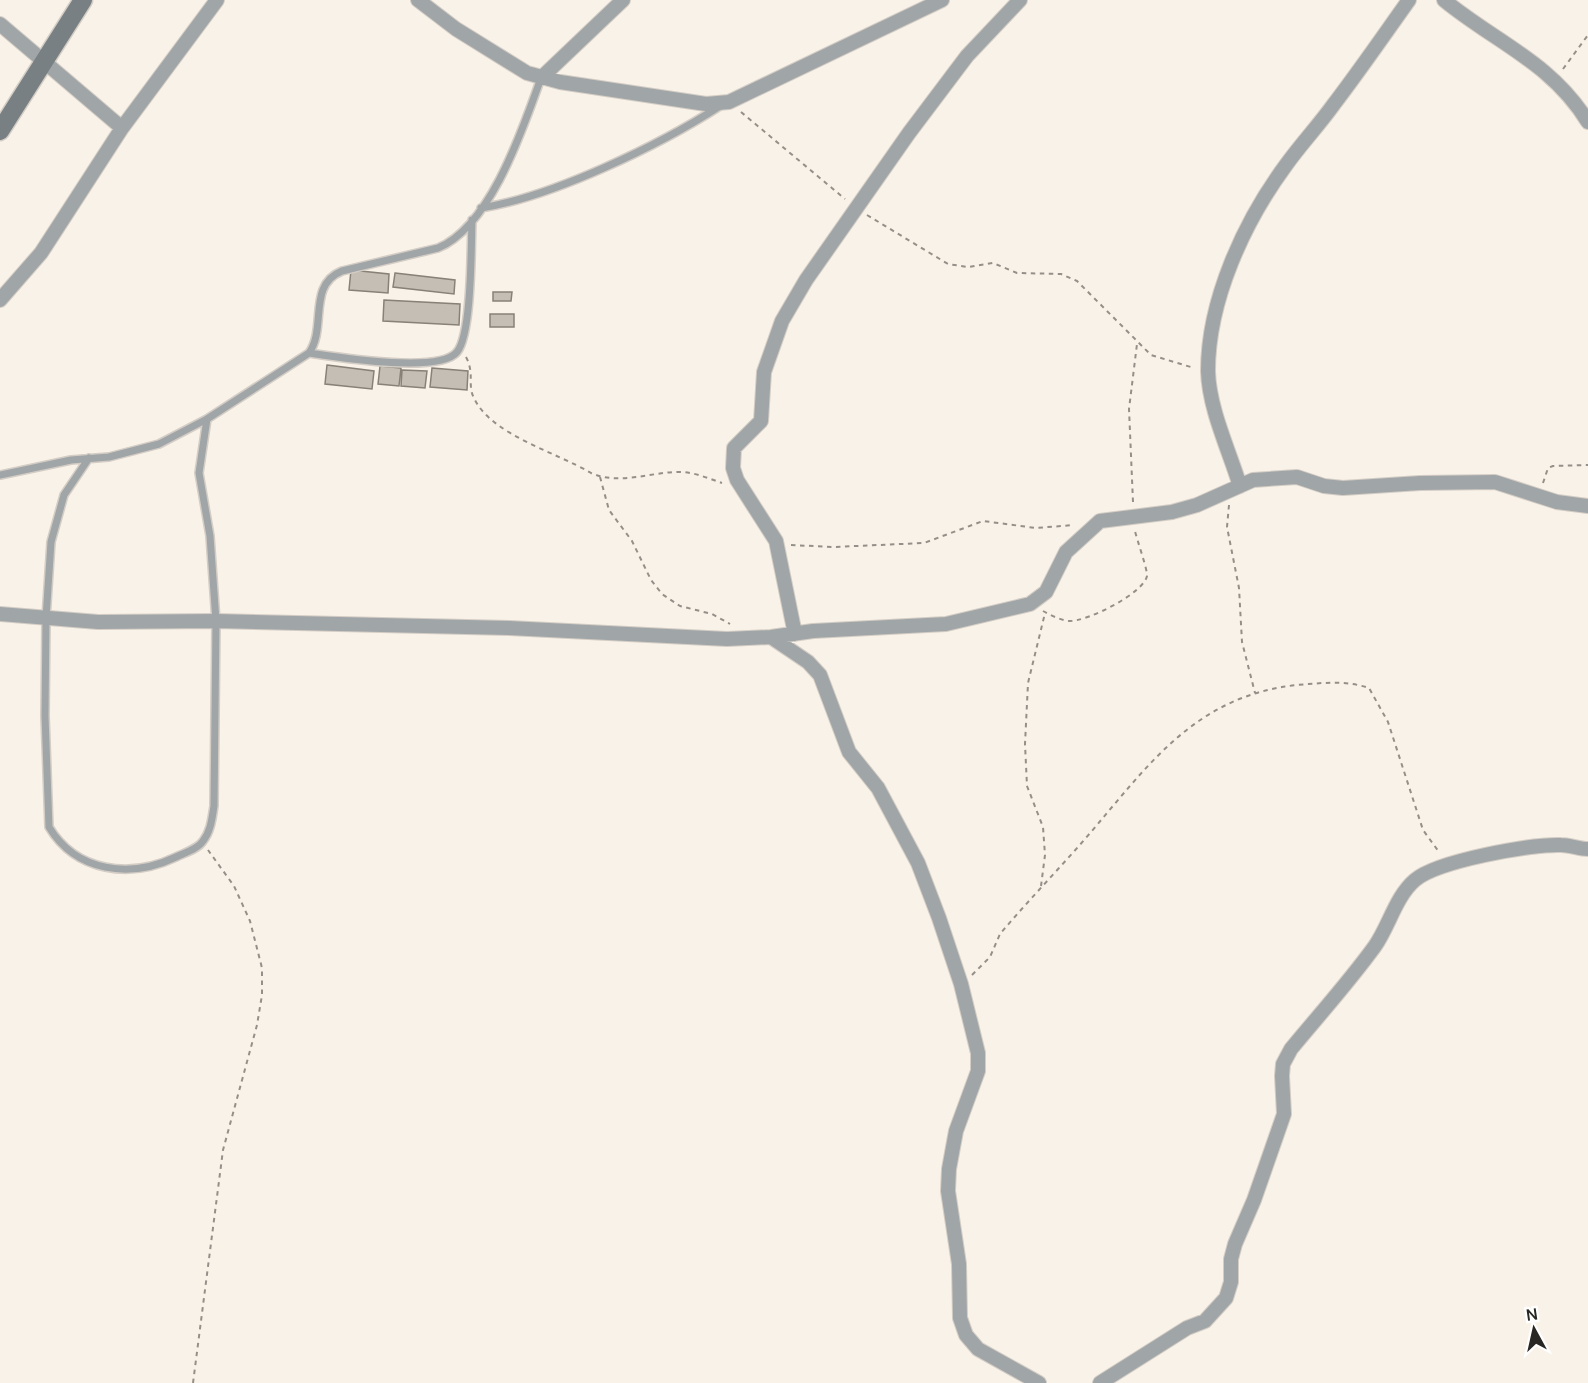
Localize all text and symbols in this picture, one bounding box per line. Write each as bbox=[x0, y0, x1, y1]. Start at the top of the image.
north arrow bbox=[1504, 1299, 1564, 1359]
text: N bbox=[1525, 1302, 1539, 1326]

